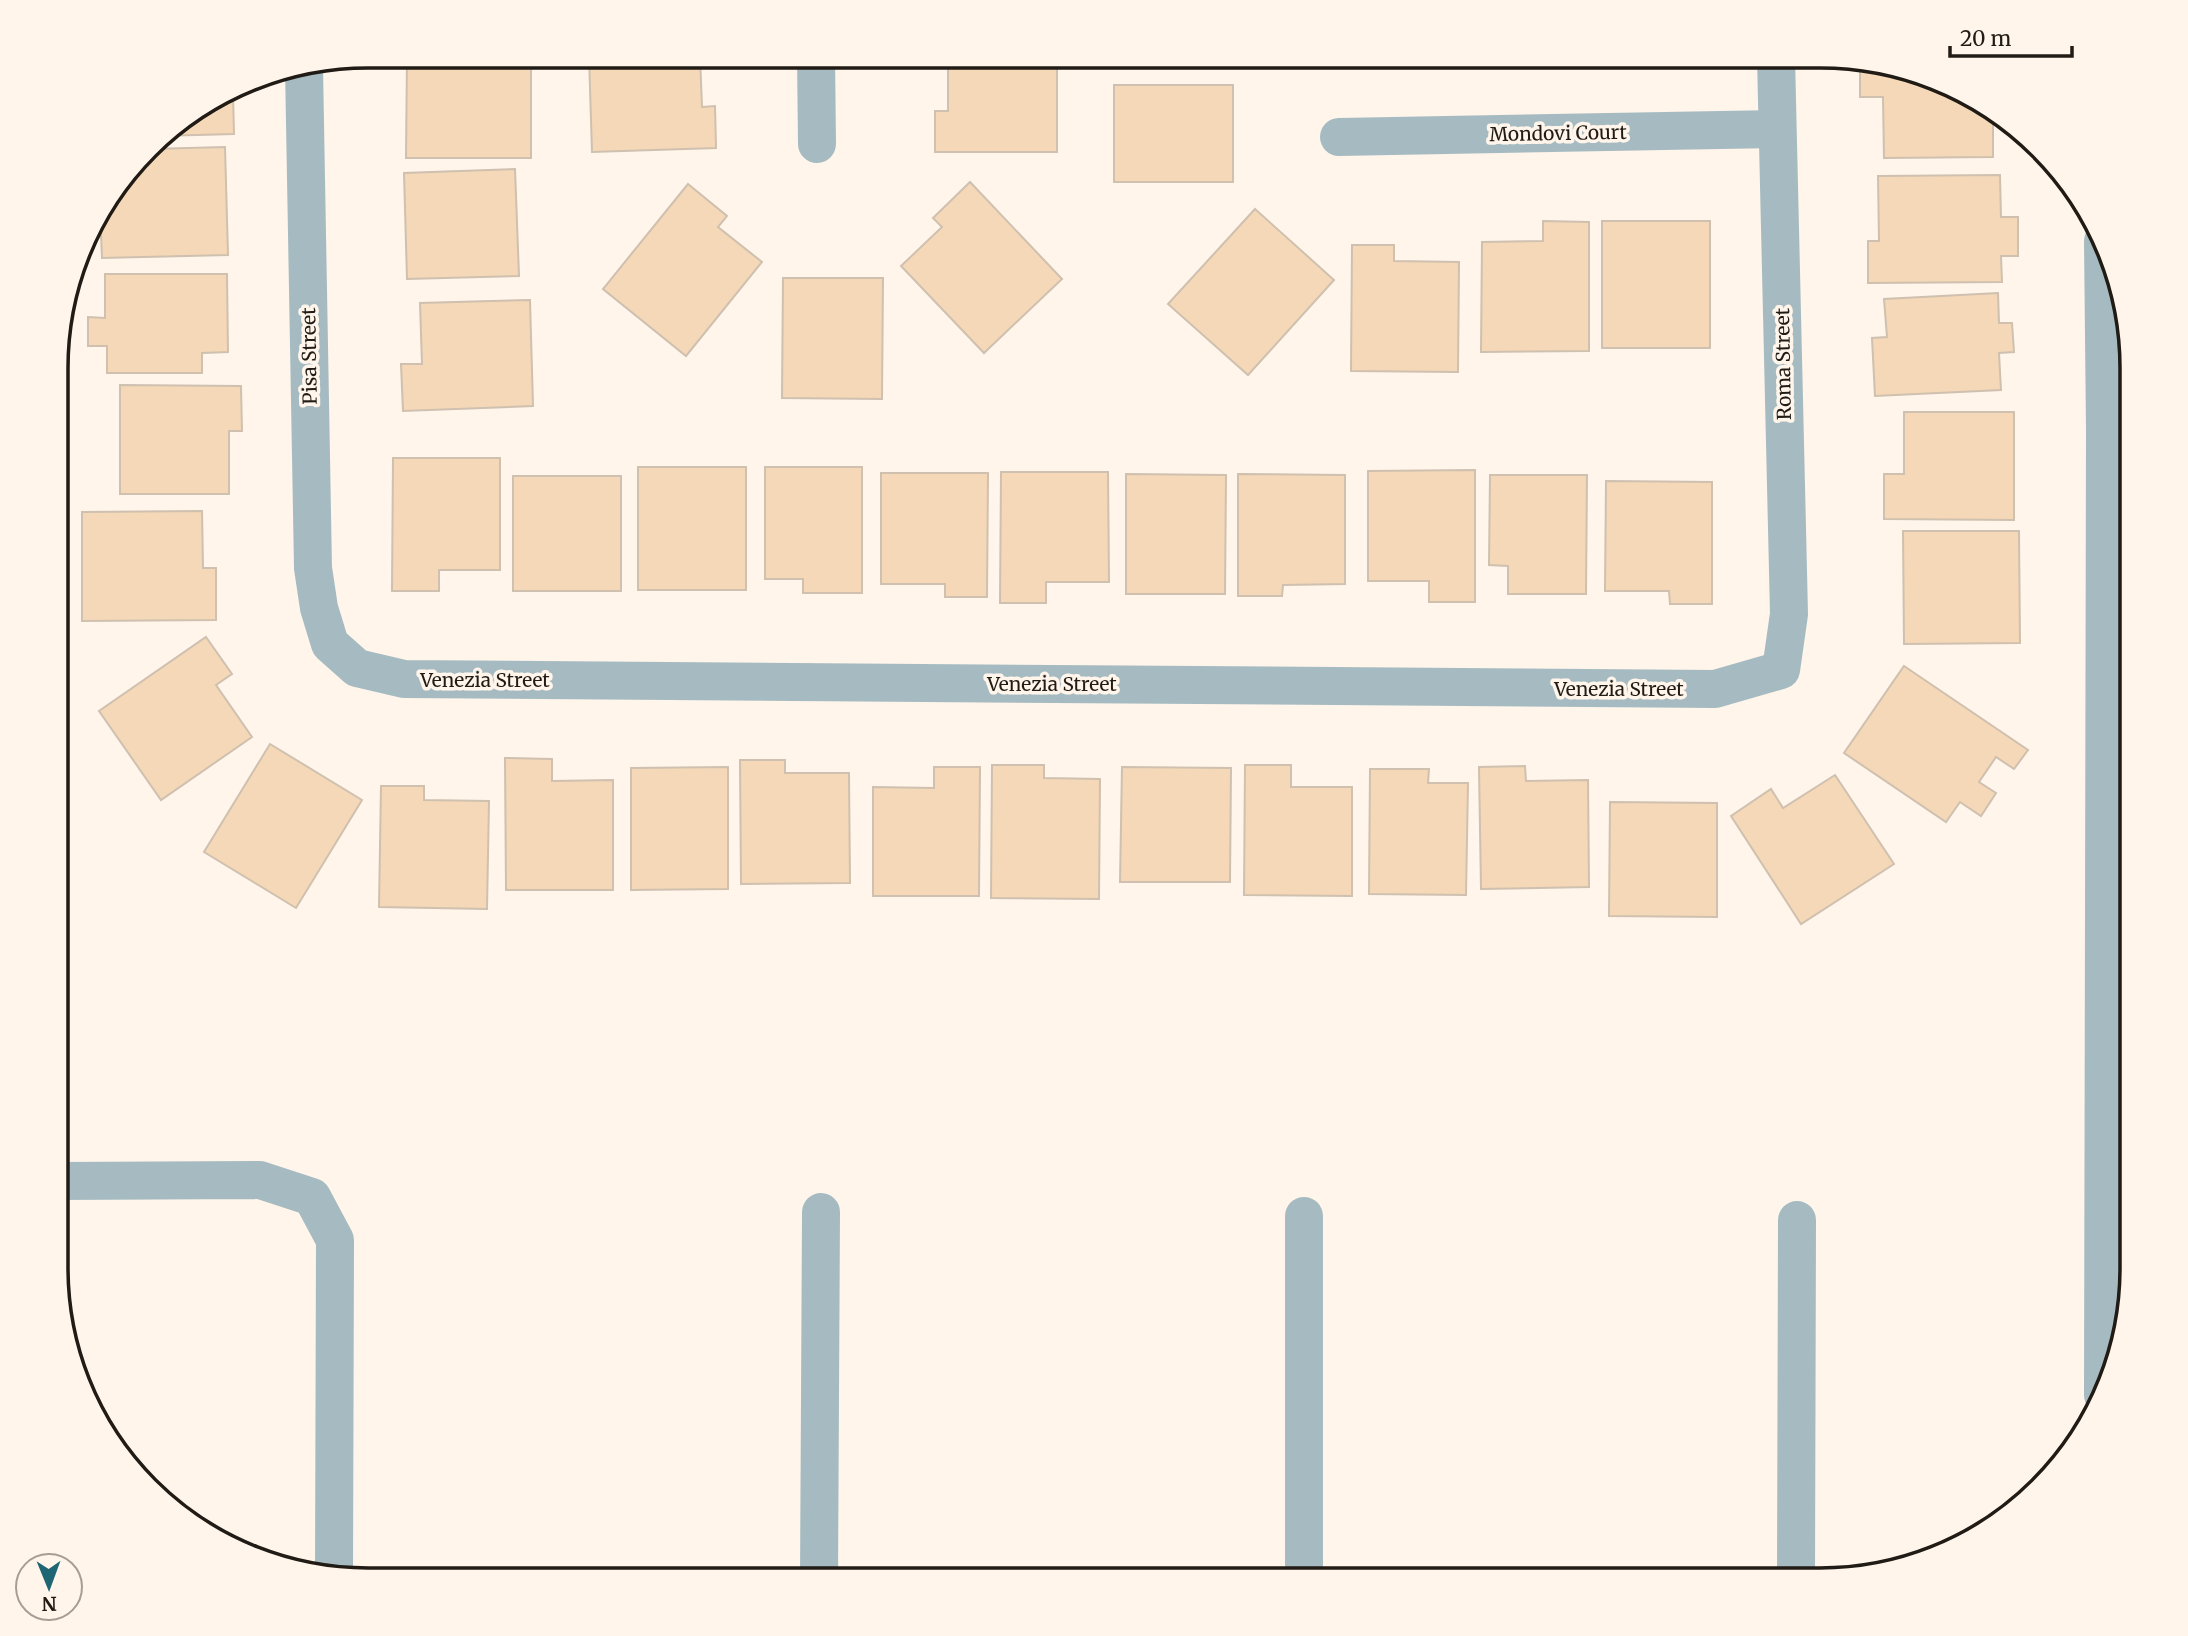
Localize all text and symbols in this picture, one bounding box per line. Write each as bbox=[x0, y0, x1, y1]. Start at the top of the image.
scale bar bbox=[1950, 14, 2072, 58]
text: 20 m bbox=[1960, 25, 2012, 52]
street label: Mondovi Court bbox=[1489, 120, 1628, 146]
street label: Pisa Street bbox=[296, 307, 322, 405]
street label: Roma Street bbox=[1770, 307, 1796, 420]
street label: Venezia Street bbox=[419, 668, 550, 692]
street label: Venezia Street bbox=[986, 672, 1117, 696]
street label: Venezia Street bbox=[1553, 677, 1684, 701]
north arrow bbox=[14, 1552, 84, 1622]
text: N bbox=[42, 1592, 57, 1616]

